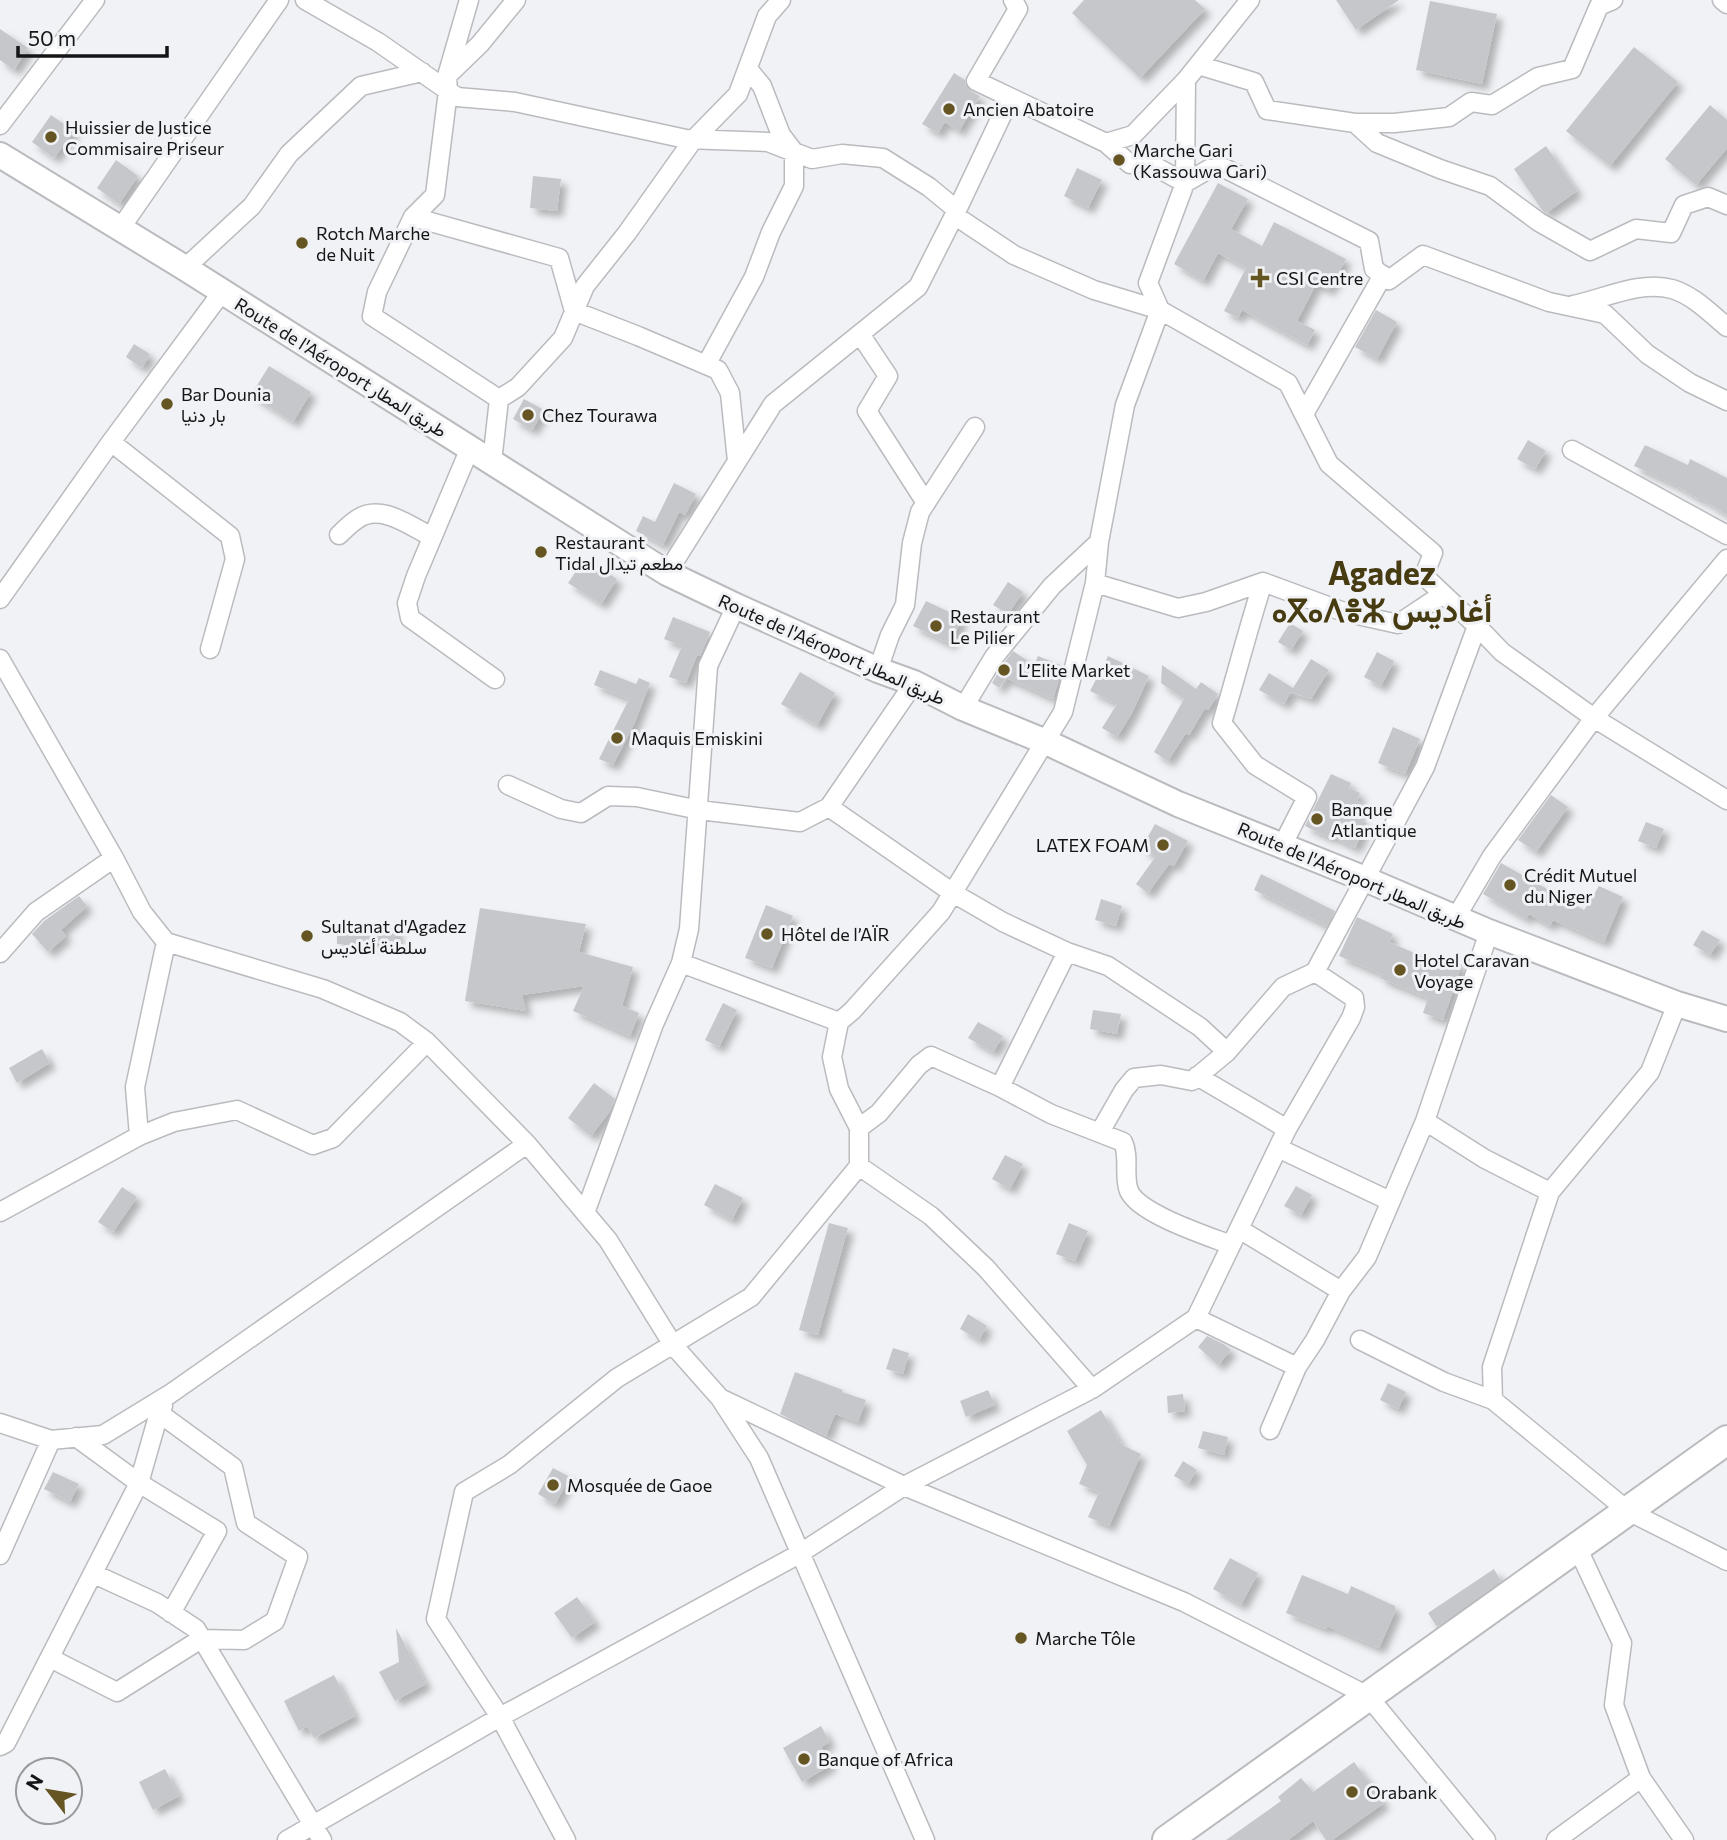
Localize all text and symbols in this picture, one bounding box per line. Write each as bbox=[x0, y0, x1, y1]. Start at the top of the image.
scale bar bbox=[18, 14, 166, 58]
text: 50 m bbox=[28, 25, 76, 50]
place label: Ancien Abatoire bbox=[963, 98, 1094, 120]
marker: Ancien Abatoire bbox=[941, 101, 957, 117]
place label: Huissier de Justice Commisaire Priseur bbox=[65, 116, 224, 159]
marker: Huissier de Justice Commisaire Priseur bbox=[43, 129, 59, 145]
place label: Marche Gari (Kassouwa Gari) bbox=[1133, 139, 1267, 182]
marker: Marche Gari (Kassouwa Gari) bbox=[1111, 152, 1127, 168]
place label: Rotch Marche de Nuit bbox=[316, 222, 430, 265]
marker: Rotch Marche de Nuit bbox=[294, 235, 310, 251]
place label: CSI Centre bbox=[1276, 267, 1363, 289]
marker: CSI Centre bbox=[1250, 268, 1270, 288]
street label: Route de l'Aéroport طريق المطار bbox=[230, 293, 451, 442]
place label: Bar Dounia بار دنيا bbox=[181, 383, 271, 427]
marker: Bar Dounia بار دنيا bbox=[159, 396, 175, 412]
place label: Chez Tourawa bbox=[542, 404, 657, 426]
marker: Chez Tourawa bbox=[520, 407, 536, 423]
place label: Restaurant Tidal مطعم تيدال bbox=[555, 531, 683, 576]
marker: Restaurant Tidal مطعم تيدال bbox=[533, 544, 549, 560]
district label: Agadez ⴰⴳⴰⴷⴻⵣ أغاديس bbox=[1272, 552, 1492, 630]
street label: Route de l'Aéroport طريق المطار bbox=[715, 589, 949, 710]
place label: Restaurant Le Pilier bbox=[950, 605, 1040, 648]
marker: Restaurant Le Pilier bbox=[928, 618, 944, 634]
place label: L’Elite Market bbox=[1018, 659, 1131, 681]
marker: L’Elite Market bbox=[996, 662, 1012, 678]
place label: Maquis Emiskini bbox=[631, 727, 763, 749]
marker: Maquis Emiskini bbox=[609, 730, 625, 746]
place label: Banque Atlantique bbox=[1331, 798, 1416, 841]
marker: Banque Atlantique bbox=[1309, 811, 1325, 827]
street label: Route de l'Aéroport طريق المطار bbox=[1234, 817, 1469, 934]
place label: LATEX FOAM bbox=[1036, 834, 1149, 856]
marker: LATEX FOAM bbox=[1155, 837, 1171, 853]
place label: Crédit Mutuel du Niger bbox=[1524, 864, 1637, 907]
marker: Crédit Mutuel du Niger bbox=[1502, 877, 1518, 893]
place label: Sultanat d'Agadez سلطنة أغاديس bbox=[321, 915, 467, 959]
place label: Hôtel de l’AÏR bbox=[781, 923, 890, 945]
marker: Hôtel de l’AÏR bbox=[759, 926, 775, 942]
marker: Sultanat d'Agadez سلطنة أغاديس bbox=[299, 928, 315, 944]
place label: Hotel Caravan Voyage bbox=[1414, 949, 1530, 992]
marker: Hotel Caravan Voyage bbox=[1392, 962, 1408, 978]
place label: Mosquée de Gaoe bbox=[567, 1474, 712, 1496]
marker: Mosquée de Gaoe bbox=[545, 1477, 561, 1493]
place label: Marche Tôle bbox=[1035, 1627, 1135, 1649]
marker: Marche Tôle bbox=[1013, 1630, 1029, 1646]
place label: Banque of Africa bbox=[818, 1748, 953, 1770]
marker: Banque of Africa bbox=[796, 1751, 812, 1767]
north arrow bbox=[14, 1756, 84, 1826]
text: N bbox=[20, 1770, 48, 1794]
place label: Orabank bbox=[1366, 1781, 1438, 1803]
marker: Orabank bbox=[1344, 1784, 1360, 1800]

